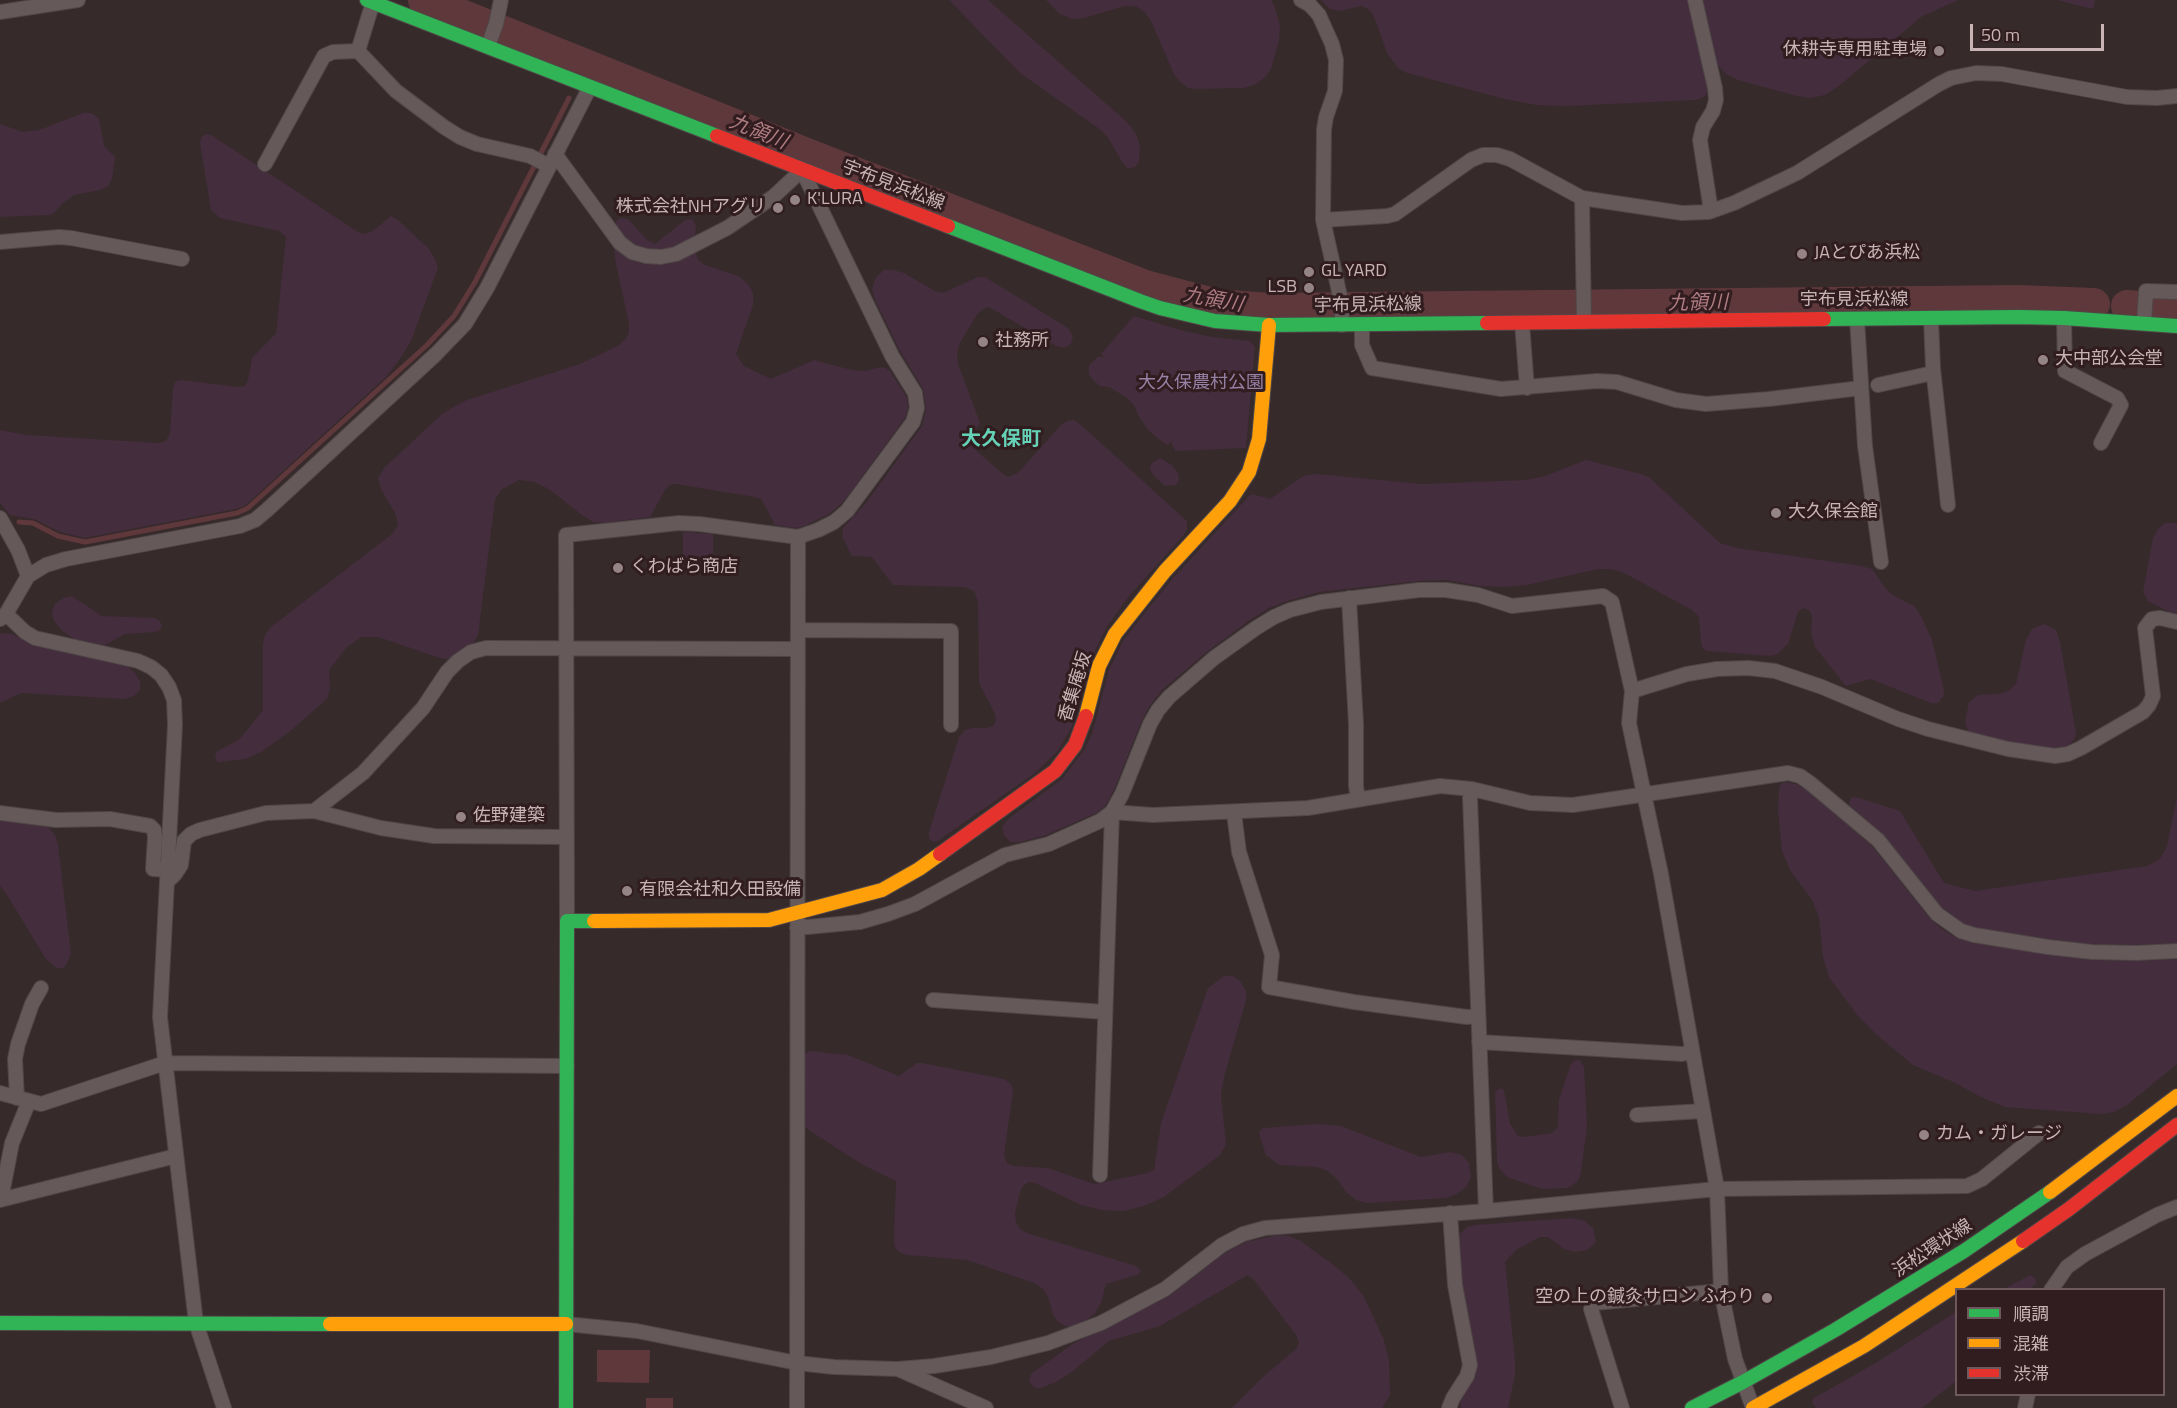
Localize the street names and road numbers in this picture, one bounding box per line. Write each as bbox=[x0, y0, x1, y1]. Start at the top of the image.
street label: 宇布見浜松線 bbox=[839, 157, 947, 215]
street label: 宇布見浜松線 bbox=[1800, 290, 1908, 312]
street label: 宇布見浜松線 bbox=[1314, 294, 1422, 318]
street label: 香集庵坂 bbox=[1055, 649, 1097, 725]
street label: 浜松環状線 bbox=[1889, 1215, 1977, 1283]

